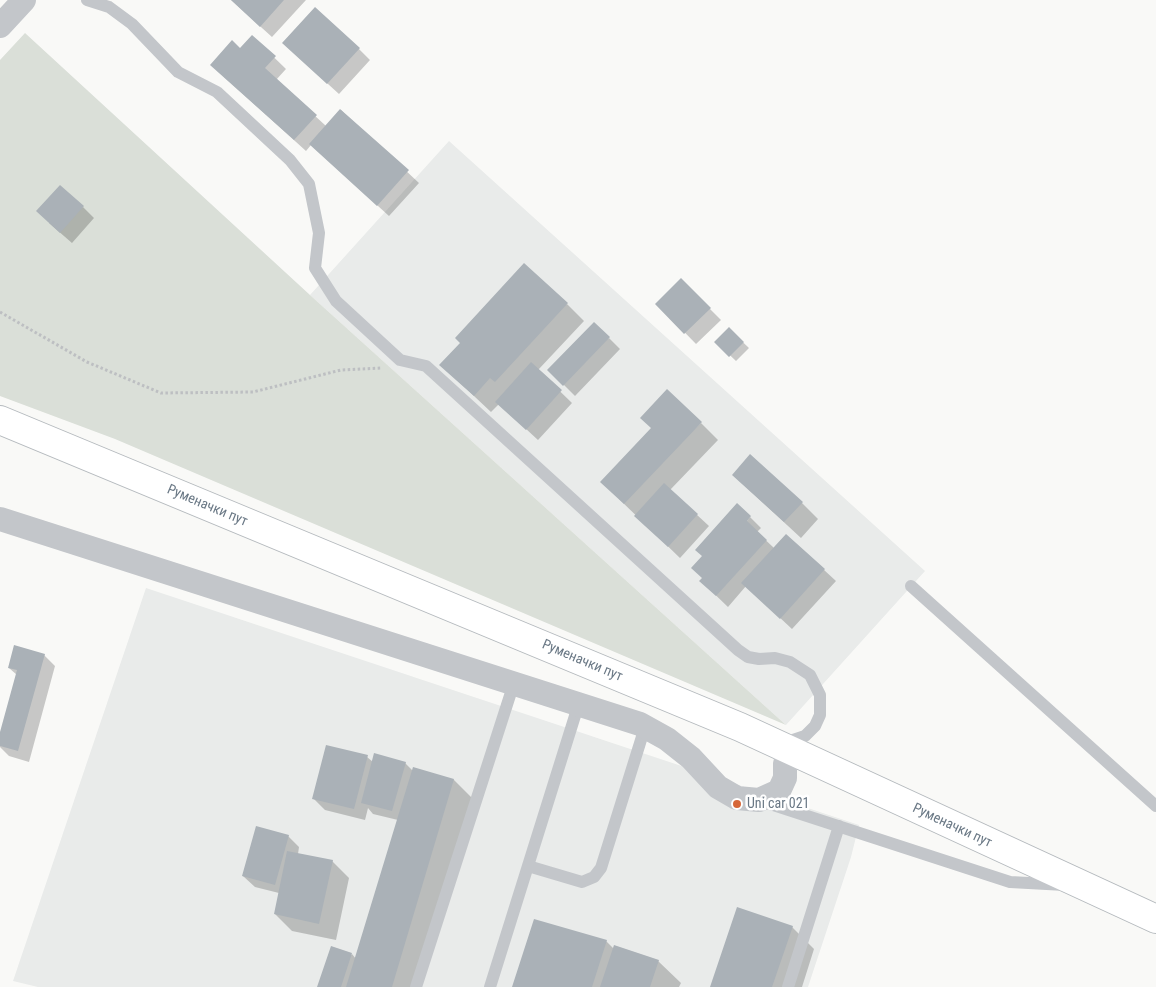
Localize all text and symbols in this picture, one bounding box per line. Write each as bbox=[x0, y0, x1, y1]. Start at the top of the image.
street label: Руменачки пут bbox=[164, 481, 250, 531]
street label: Руменачки пут bbox=[539, 636, 625, 686]
place label: Uni car 021 bbox=[747, 796, 809, 812]
marker: Uni car 021 bbox=[731, 798, 743, 810]
street label: Руменачки пут bbox=[910, 800, 994, 852]

